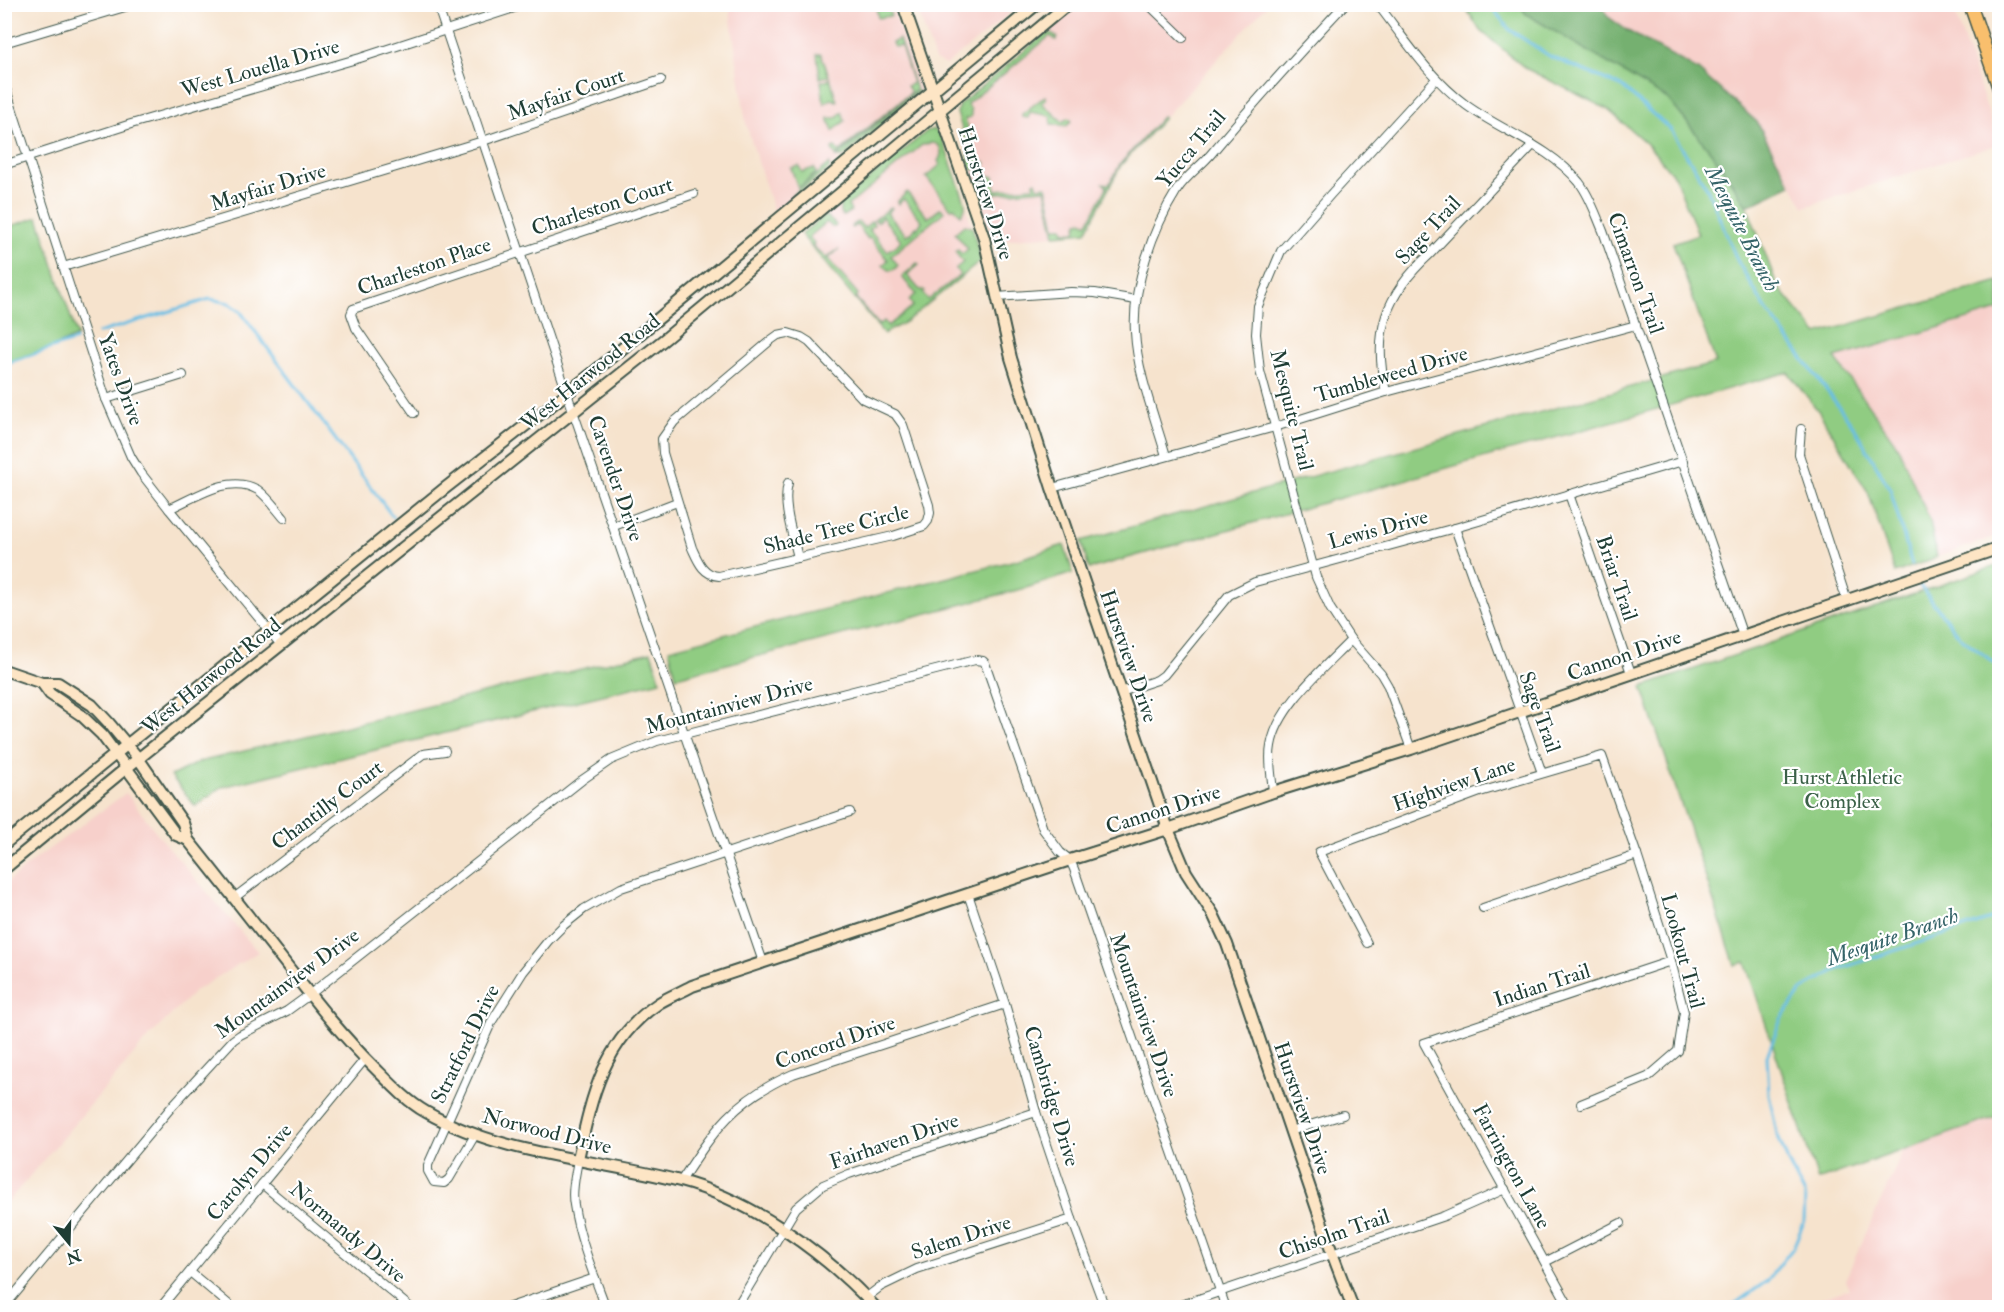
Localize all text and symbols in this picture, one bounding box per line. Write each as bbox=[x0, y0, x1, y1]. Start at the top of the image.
street label: West Louella Drive bbox=[177, 33, 343, 104]
street label: Mayfair Court bbox=[504, 62, 628, 127]
street label: Yucca Trail bbox=[1151, 104, 1232, 194]
street label: Hurstview Drive bbox=[951, 123, 1020, 263]
street label: Mayfair Drive bbox=[207, 157, 329, 218]
water label: Mesquite Branch bbox=[1697, 159, 1786, 296]
street label: Charleston Court bbox=[528, 171, 676, 242]
street label: Sage Trail bbox=[1390, 190, 1468, 270]
street label: Cimarron Trail bbox=[1601, 209, 1670, 338]
street label: Charleston Place bbox=[354, 231, 495, 302]
street label: West Harwood Road bbox=[514, 307, 666, 438]
street label: Yates Drive bbox=[91, 329, 150, 429]
street label: Tumbleweed Drive bbox=[1312, 340, 1471, 409]
street label: Mesquite Trail bbox=[1263, 347, 1320, 474]
street label: Cavender Drive bbox=[581, 412, 650, 545]
street label: Shade Tree Circle bbox=[761, 498, 912, 561]
street label: Lewis Drive bbox=[1325, 503, 1431, 556]
street label: Briar Trail bbox=[1589, 532, 1644, 625]
street label: Hurstview Drive bbox=[1093, 586, 1164, 726]
street label: West Harwood Road bbox=[135, 611, 287, 742]
street label: Cannon Drive bbox=[1564, 623, 1685, 688]
street label: Sage Trail bbox=[1512, 668, 1567, 757]
street label: Mountainview Drive bbox=[643, 670, 816, 741]
street label: Highview Lane bbox=[1389, 751, 1519, 818]
street label: Chantilly Court bbox=[266, 754, 389, 856]
park label: Hurst Athletic Complex bbox=[1782, 764, 1903, 815]
street label: Cannon Drive bbox=[1102, 778, 1224, 841]
street label: Lookout Trail bbox=[1654, 891, 1711, 1012]
water label: Mesquite Branch bbox=[1821, 901, 1962, 973]
street label: Mountainview Drive bbox=[210, 922, 365, 1045]
street label: Mountainview Drive bbox=[1103, 929, 1184, 1101]
street label: Indian Trail bbox=[1491, 957, 1594, 1014]
street label: Stratford Drive bbox=[425, 980, 506, 1108]
street label: Concord Drive bbox=[772, 1009, 899, 1076]
street label: Cambridge Drive bbox=[1017, 1023, 1086, 1170]
street label: Hurstview Drive bbox=[1267, 1038, 1338, 1178]
street label: Farrington Lane bbox=[1466, 1099, 1557, 1234]
street label: Norwood Drive bbox=[480, 1102, 614, 1161]
street label: Fairhaven Drive bbox=[826, 1107, 963, 1176]
street label: Carolyn Drive bbox=[201, 1118, 298, 1227]
street label: Normandy Drive bbox=[284, 1176, 412, 1289]
street label: Chisolm Trail bbox=[1275, 1203, 1394, 1266]
street label: Salem Drive bbox=[908, 1209, 1015, 1266]
north arrow bbox=[39, 1213, 99, 1273]
text: N bbox=[63, 1244, 85, 1268]

